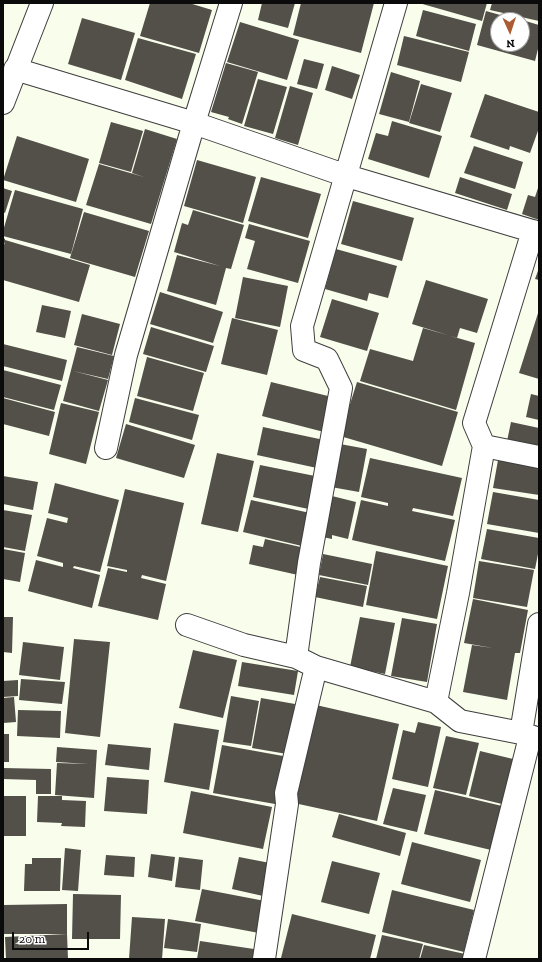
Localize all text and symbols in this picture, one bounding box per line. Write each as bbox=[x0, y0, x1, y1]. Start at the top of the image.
north arrow bbox=[490, 12, 530, 52]
text: N bbox=[506, 37, 515, 50]
scale bar bbox=[14, 924, 91, 950]
text: 20 m bbox=[19, 932, 45, 946]

